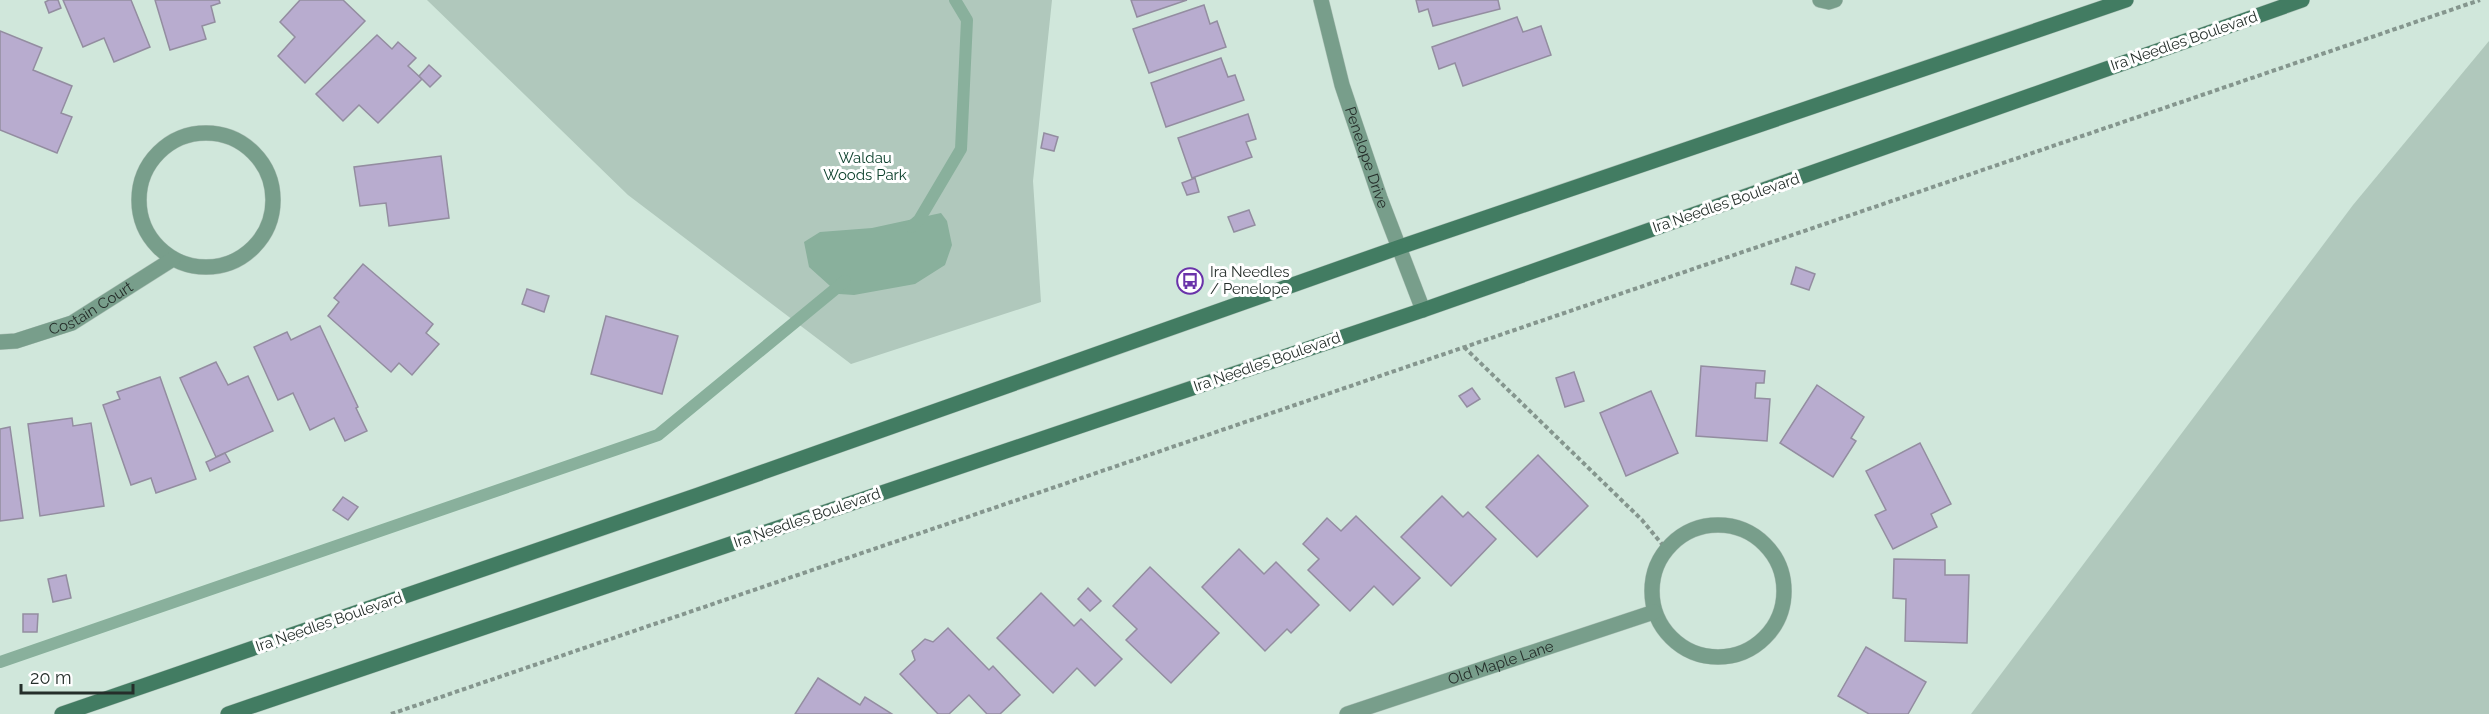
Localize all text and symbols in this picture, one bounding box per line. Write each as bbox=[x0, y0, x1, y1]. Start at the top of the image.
street label: Ira Needles Boulevard bbox=[2108, 7, 2260, 75]
street label: Penelope Drive bbox=[1341, 104, 1392, 211]
park label: Waldau Woods Park bbox=[823, 149, 907, 184]
street label: Ira Needles Boulevard bbox=[1650, 169, 1802, 237]
place label: Ira Needles / Penelope bbox=[1210, 263, 1290, 298]
bus stop icon: Ira Needles / Penelope bbox=[1175, 266, 1205, 296]
street label: Costain Court bbox=[47, 278, 136, 339]
street label: Ira Needles Boulevard bbox=[1191, 328, 1343, 396]
street label: Ira Needles Boulevard bbox=[731, 484, 883, 552]
street label: Ira Needles Boulevard bbox=[253, 588, 405, 656]
street label: Old Maple Lane bbox=[1446, 637, 1556, 689]
scale bar bbox=[21, 657, 134, 695]
text: 20 m bbox=[30, 667, 72, 688]

